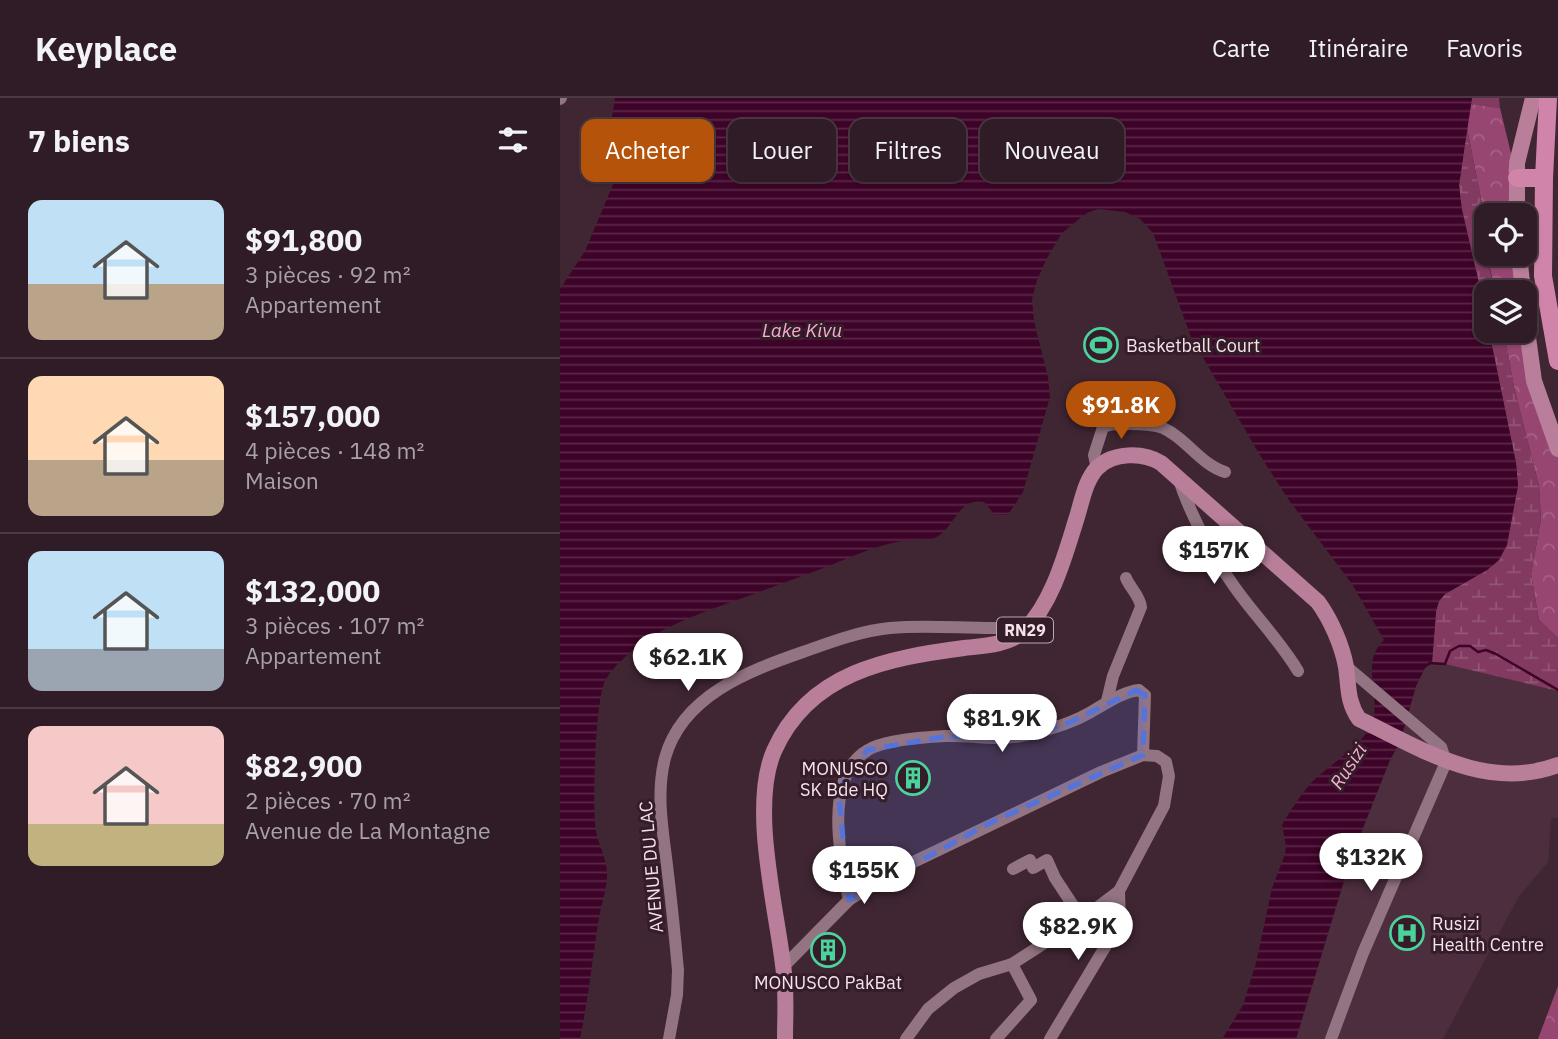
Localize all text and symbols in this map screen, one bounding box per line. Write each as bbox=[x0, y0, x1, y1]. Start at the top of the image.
text: Keyplace bbox=[35, 27, 177, 70]
text: Carte bbox=[1212, 32, 1270, 64]
text: Itinéraire bbox=[1308, 32, 1408, 64]
text: Favoris bbox=[1446, 32, 1523, 64]
chip: Acheter bbox=[581, 119, 714, 182]
chip: Louer bbox=[728, 119, 836, 182]
chip: Filtres bbox=[850, 119, 966, 182]
chip: Nouveau bbox=[980, 119, 1124, 182]
text: 7 biens bbox=[28, 121, 130, 160]
icon: filters bbox=[494, 121, 532, 159]
map controls bbox=[1474, 203, 1537, 343]
button: locate bbox=[1474, 203, 1537, 266]
text: $91,800 bbox=[245, 220, 362, 259]
icon: home bbox=[84, 228, 168, 312]
text: 3 pièces · 92 m² bbox=[245, 259, 411, 289]
button: layers bbox=[1474, 280, 1537, 343]
text: Appartement bbox=[245, 289, 382, 319]
water label: Lake Kivu bbox=[762, 318, 842, 342]
sports icon: Basketball Court bbox=[1082, 326, 1120, 364]
place label: Basketball Court bbox=[1126, 334, 1260, 357]
pin: $91.8K bbox=[1064, 382, 1178, 441]
text: $91.8K bbox=[1082, 389, 1160, 419]
text: $157,000 bbox=[245, 396, 380, 435]
icon: home bbox=[84, 404, 168, 488]
text: 4 pièces · 148 m² bbox=[245, 435, 424, 465]
text: Maison bbox=[245, 465, 319, 495]
pin: $157K bbox=[1165, 526, 1263, 586]
text: $157K bbox=[1178, 534, 1250, 564]
text: $132,000 bbox=[245, 571, 380, 610]
icon: home bbox=[84, 579, 168, 663]
text: 3 pièces · 107 m² bbox=[245, 610, 424, 640]
road number: RN29 bbox=[997, 618, 1053, 642]
pin: $62.1K bbox=[631, 634, 745, 693]
text: Appartement bbox=[245, 640, 382, 670]
text: $62.1K bbox=[649, 641, 727, 671]
pin: $81.9K bbox=[945, 694, 1059, 754]
text: $81.9K bbox=[963, 702, 1041, 732]
water label: Rusizi bbox=[1324, 738, 1372, 793]
text: $82,900 bbox=[245, 746, 362, 785]
icon: home bbox=[84, 754, 168, 838]
place label: MONUSCO SK Bde HQ bbox=[800, 757, 888, 801]
building icon: MONUSCO SK Bde HQ bbox=[894, 759, 932, 797]
text: 2 pièces · 70 m² bbox=[245, 785, 411, 815]
street label: AVENUE DU LAC bbox=[634, 800, 668, 934]
text: Avenue de La Montagne bbox=[245, 815, 491, 845]
pin: $132K bbox=[1322, 834, 1420, 893]
text: $132K bbox=[1335, 841, 1407, 871]
pin: $155K bbox=[815, 846, 913, 906]
text: $155K bbox=[828, 854, 900, 884]
pin: $82.9K bbox=[1021, 902, 1135, 962]
text: $82.9K bbox=[1039, 910, 1117, 940]
place label: Rusizi Health Centre bbox=[1432, 912, 1544, 956]
hospital icon: Rusizi Health Centre bbox=[1388, 914, 1426, 952]
building icon: MONUSCO PakBat bbox=[809, 931, 847, 969]
place label: MONUSCO PakBat bbox=[754, 971, 902, 994]

